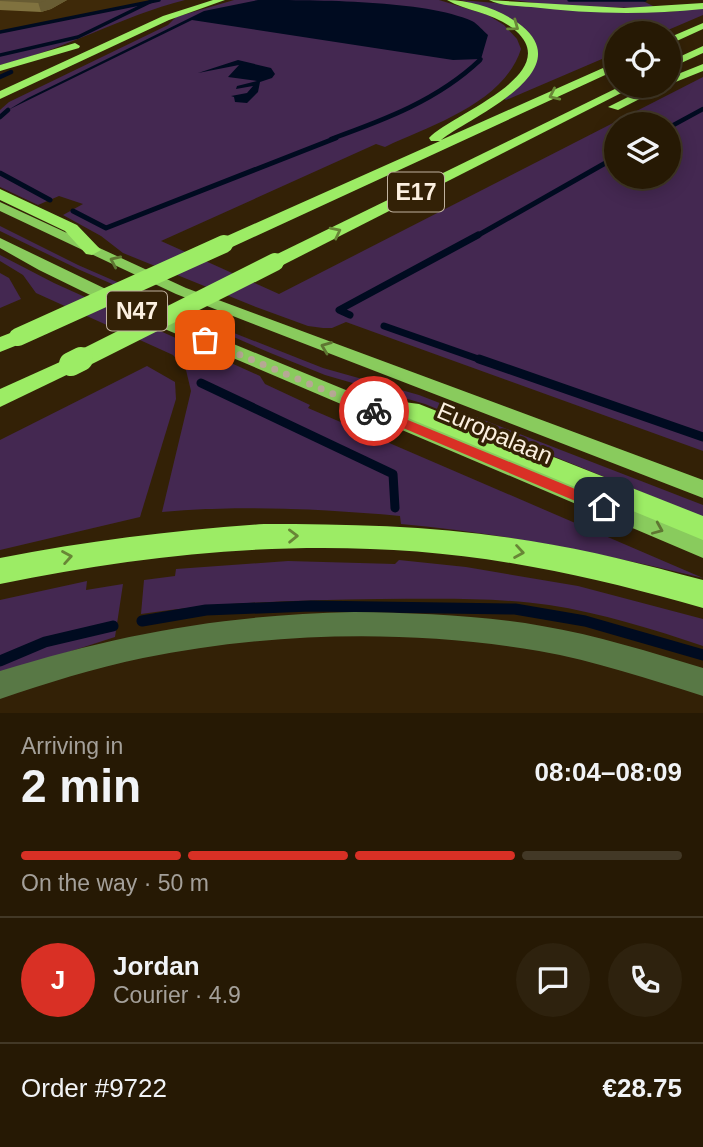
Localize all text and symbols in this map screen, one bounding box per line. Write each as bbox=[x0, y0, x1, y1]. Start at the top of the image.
one-way arrow bbox=[506, 18, 518, 30]
map controls bbox=[604, 21, 681, 189]
button: locate bbox=[604, 21, 681, 98]
one-way arrow bbox=[549, 87, 561, 101]
button: layers bbox=[604, 112, 681, 189]
road number: E17 bbox=[388, 172, 444, 211]
one-way arrow bbox=[329, 226, 341, 240]
one-way arrow bbox=[110, 255, 122, 269]
road number: N47 bbox=[107, 292, 167, 330]
pin bbox=[175, 310, 235, 370]
icon: bag bbox=[186, 321, 224, 359]
one-way arrow bbox=[320, 341, 332, 355]
courier bbox=[339, 376, 409, 446]
icon: bike bbox=[355, 392, 393, 430]
street label: Europalaan bbox=[433, 397, 557, 469]
pin bbox=[574, 477, 634, 537]
icon: home bbox=[585, 488, 623, 526]
one-way arrow bbox=[651, 521, 663, 535]
one-way arrow bbox=[288, 529, 299, 544]
one-way arrow bbox=[514, 544, 525, 559]
one-way arrow bbox=[61, 550, 73, 565]
text: Arriving in bbox=[21, 733, 123, 759]
text: 08:04–08:09 bbox=[535, 757, 682, 787]
text: 2 min bbox=[21, 760, 141, 812]
text: On the way · 50 m bbox=[21, 870, 209, 896]
button: chat bbox=[516, 943, 590, 1017]
button: phone bbox=[608, 943, 682, 1017]
text: Jordan bbox=[113, 951, 200, 981]
text: J bbox=[51, 965, 65, 995]
text: Courier · 4.9 bbox=[113, 982, 241, 1008]
text: Order #9722 bbox=[21, 1073, 167, 1103]
text: €28.75 bbox=[602, 1073, 682, 1103]

